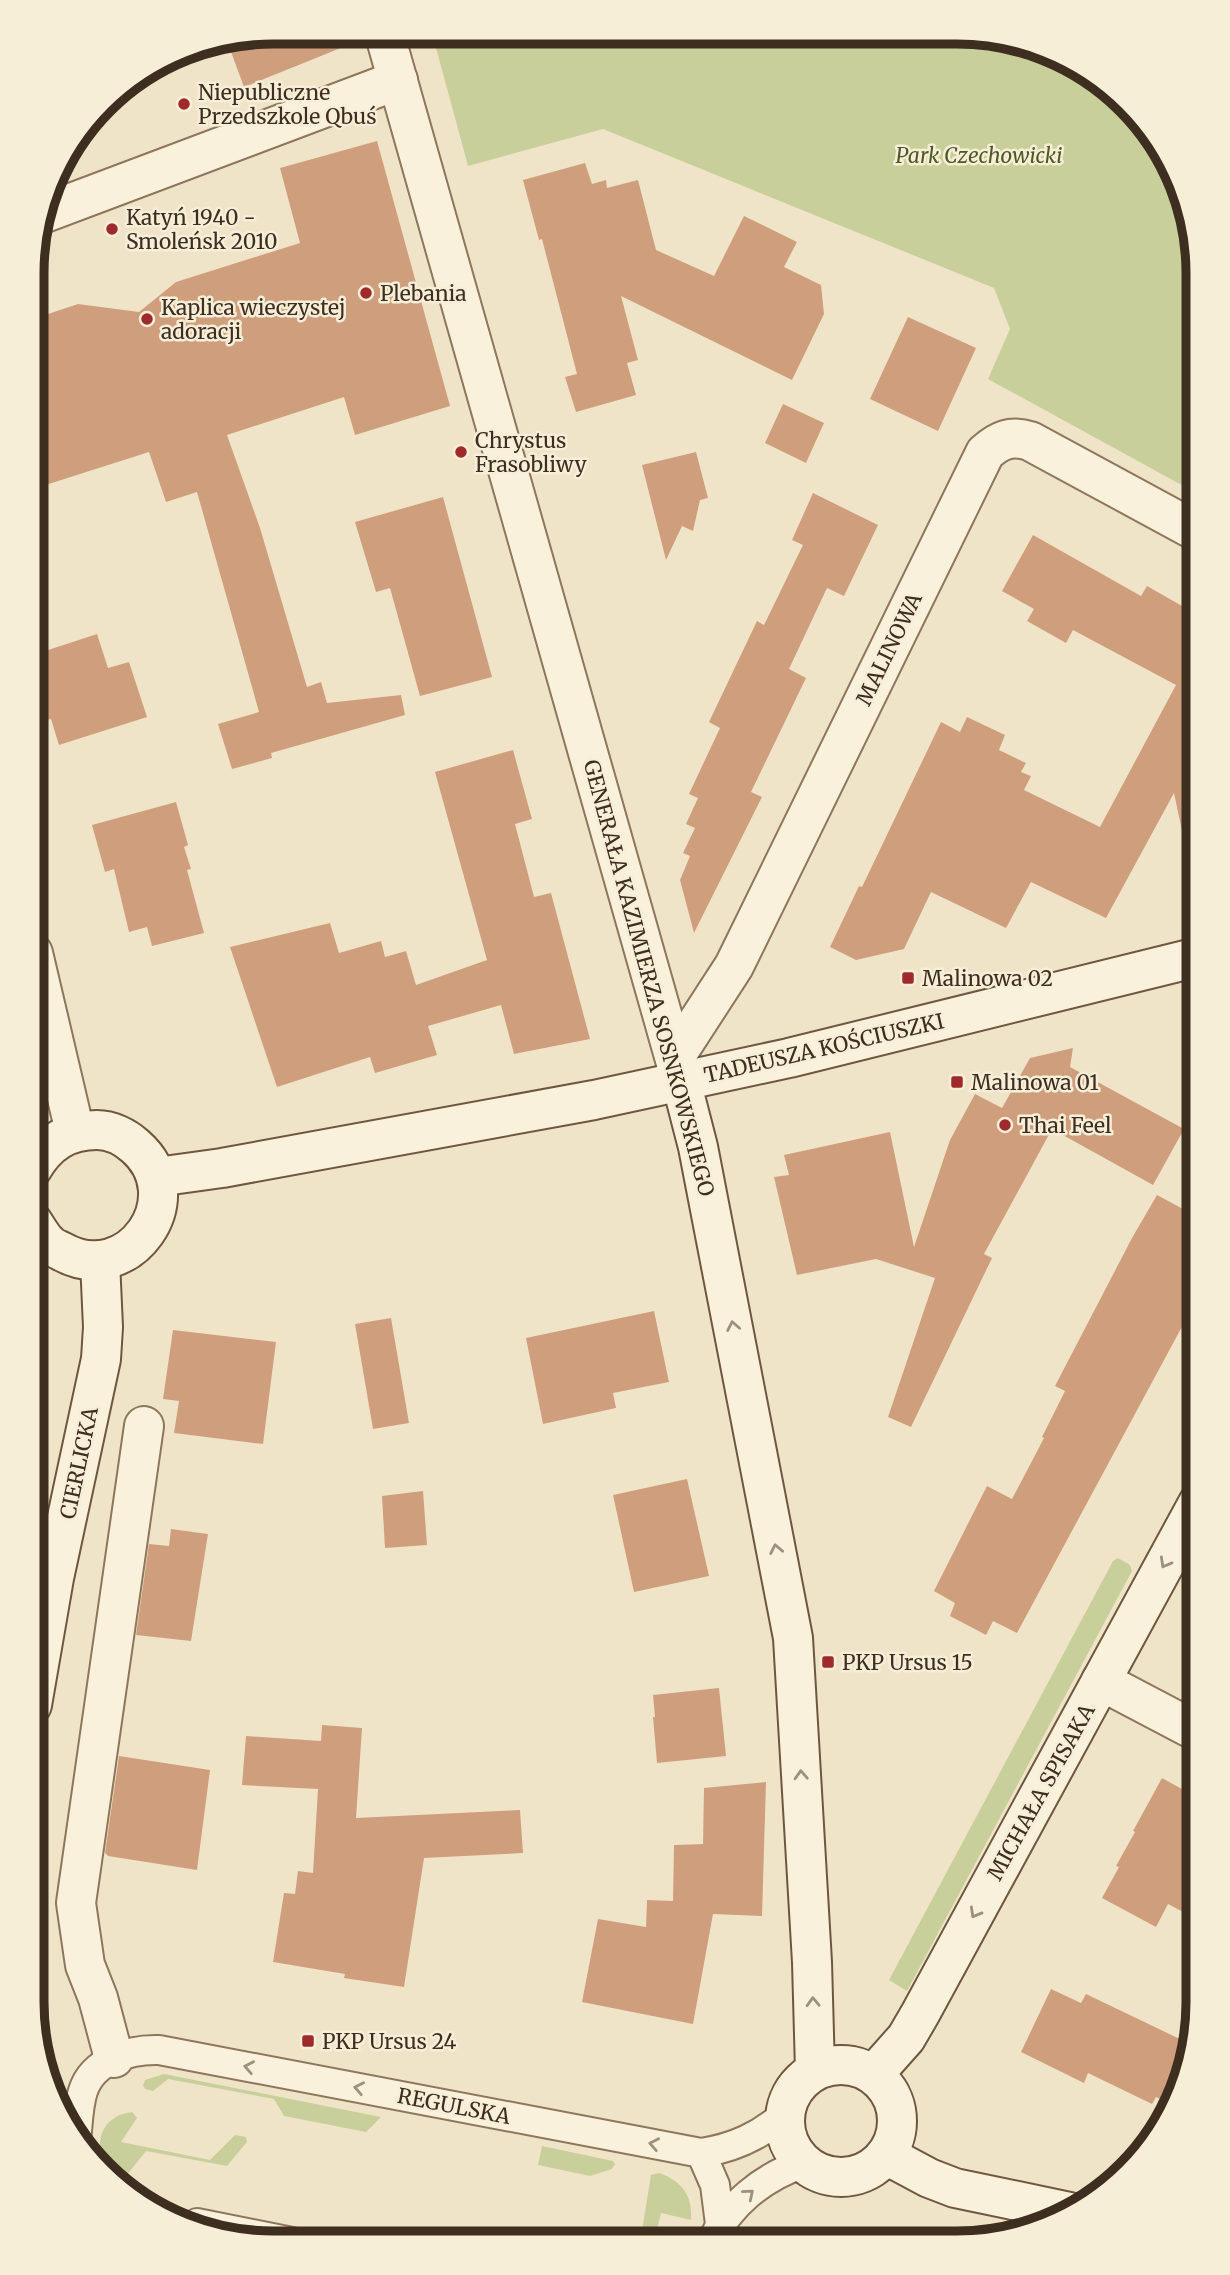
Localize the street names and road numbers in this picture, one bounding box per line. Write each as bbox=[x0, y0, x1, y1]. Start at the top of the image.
street label: MALINOWA bbox=[850, 588, 928, 710]
street label: GENERAŁA KAZIMIERZA SOSNKOWSKIEGO bbox=[578, 757, 720, 1199]
street label: TADEUSZA KOŚCIUSZKI bbox=[701, 1007, 947, 1089]
street label: CIERLICKA bbox=[54, 1404, 104, 1522]
street label: MICHAŁA SPISAKA bbox=[981, 1699, 1101, 1885]
street label: REGULSKA bbox=[395, 2082, 513, 2130]

